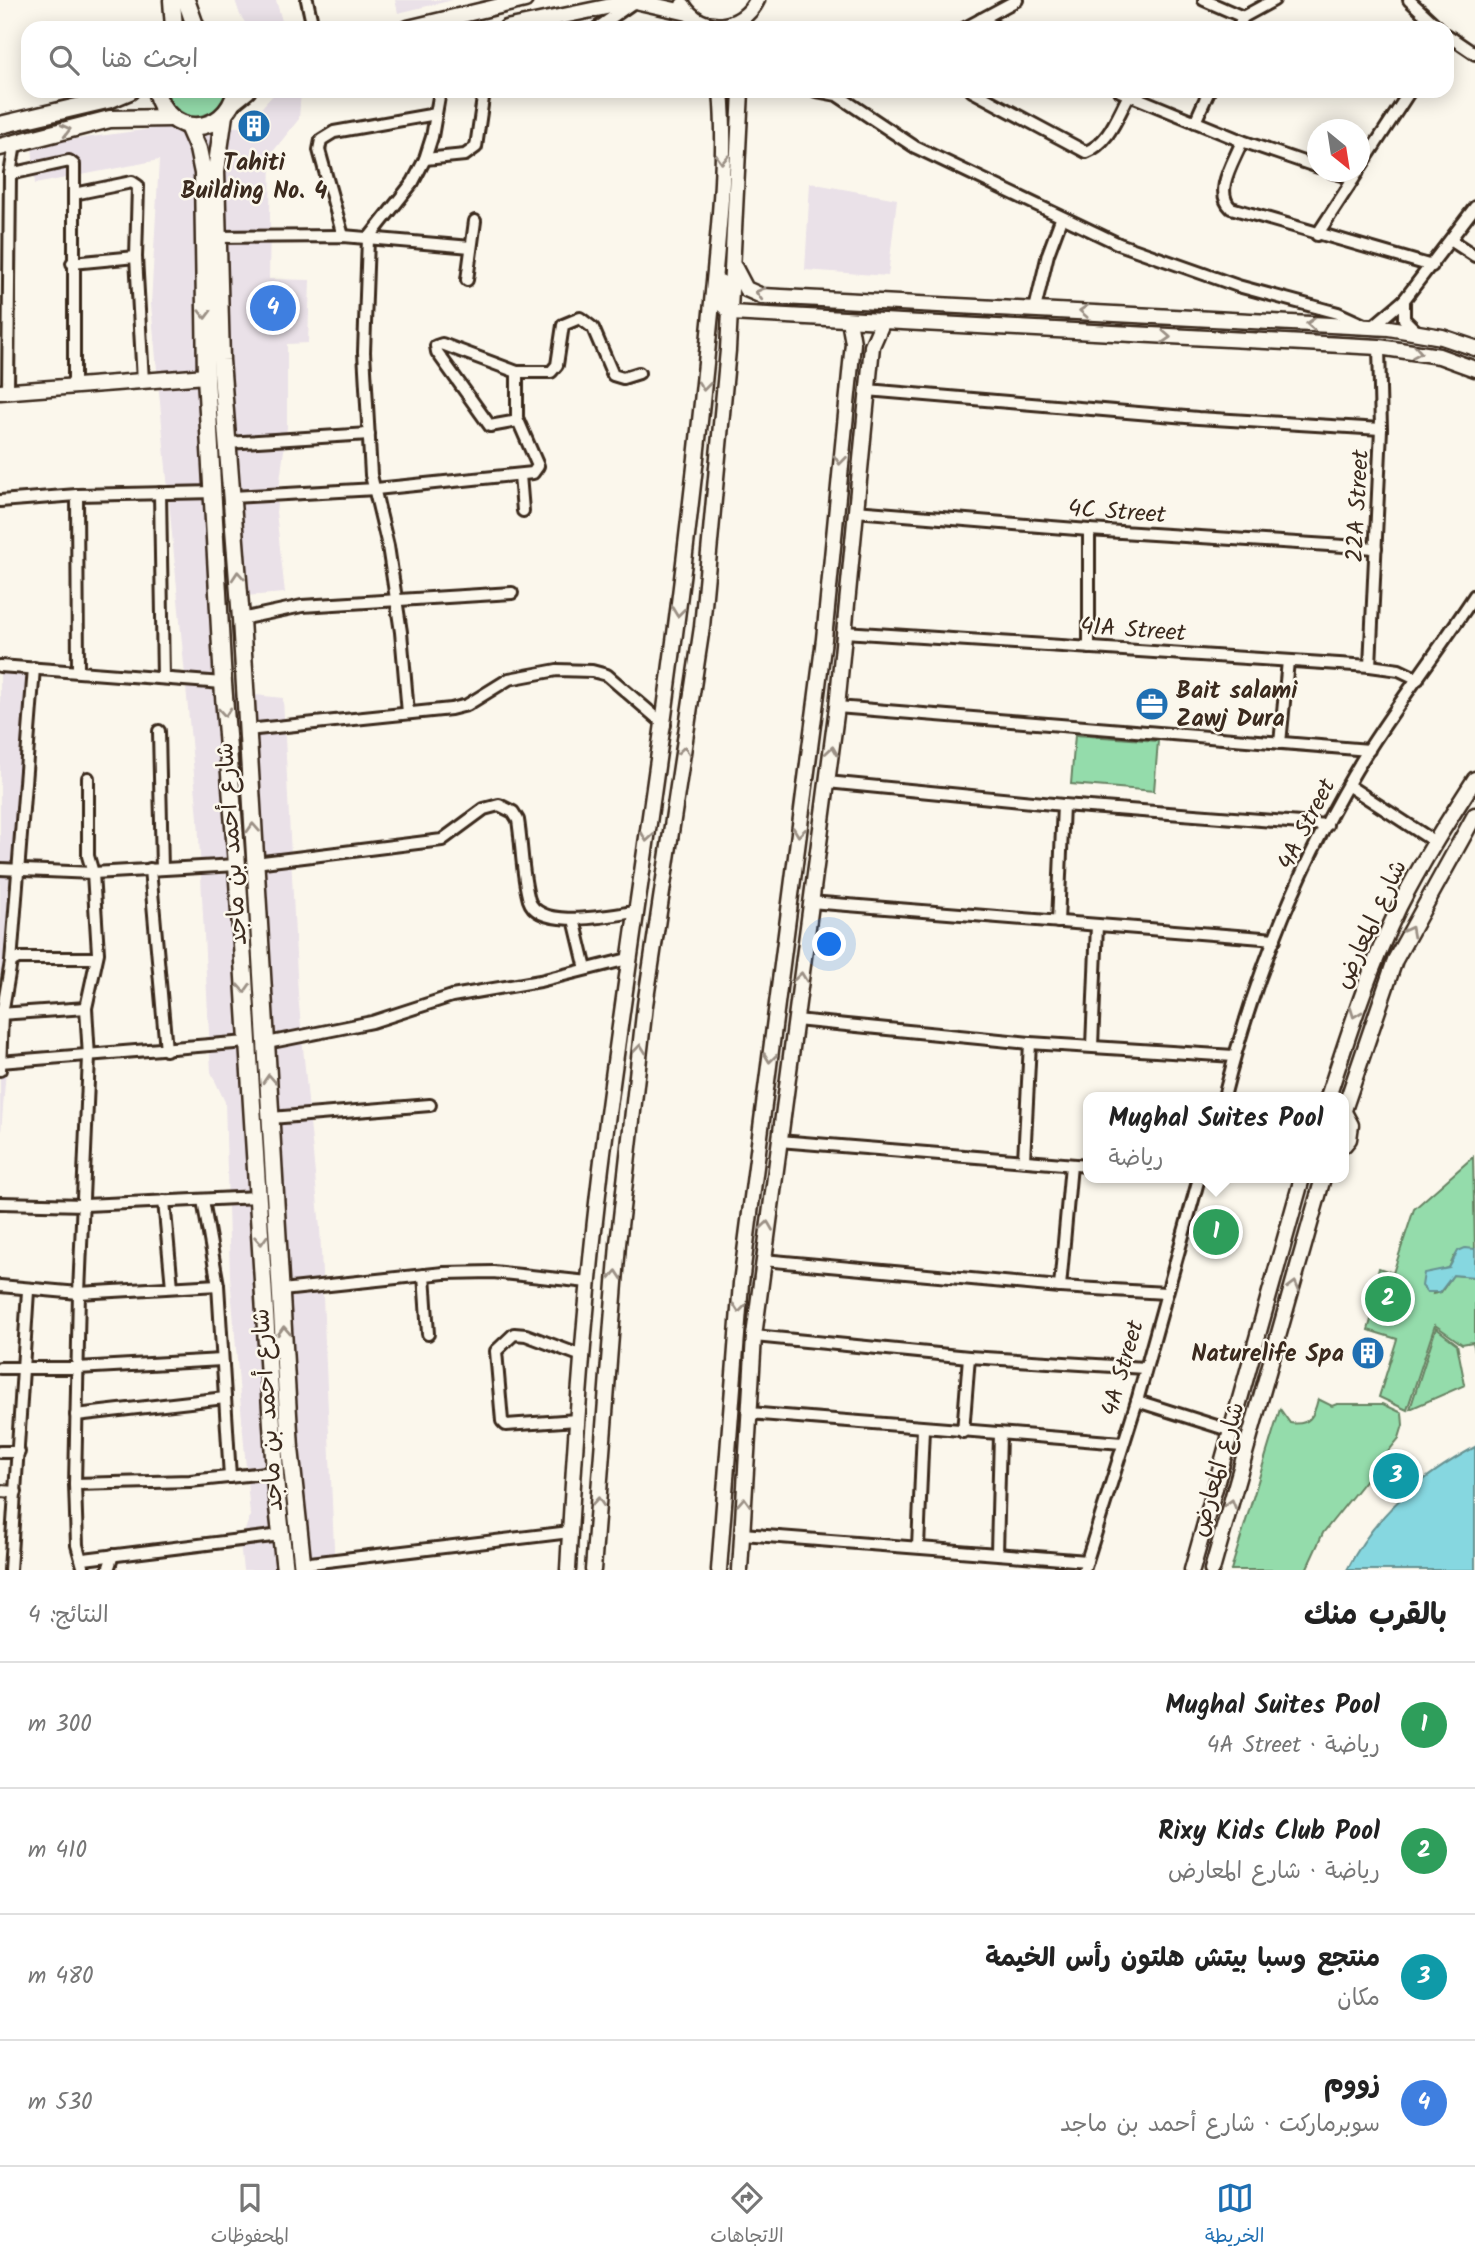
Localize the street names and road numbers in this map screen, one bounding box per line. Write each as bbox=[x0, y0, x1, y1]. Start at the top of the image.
street label: 22A Street bbox=[1336, 448, 1381, 564]
street label: 4C Street bbox=[1067, 490, 1168, 535]
street label: 41A Street bbox=[1079, 607, 1188, 654]
street label: شارع أحمد بن ماجد bbox=[206, 741, 259, 947]
street label: 4A Street bbox=[1268, 771, 1347, 877]
street label: شارع المعارض bbox=[1324, 854, 1418, 996]
street label: شارع أحمد بن ماجد bbox=[242, 1307, 295, 1513]
street label: 4A Street bbox=[1091, 1315, 1156, 1421]
street label: شارع المعارض bbox=[1181, 1397, 1256, 1541]

